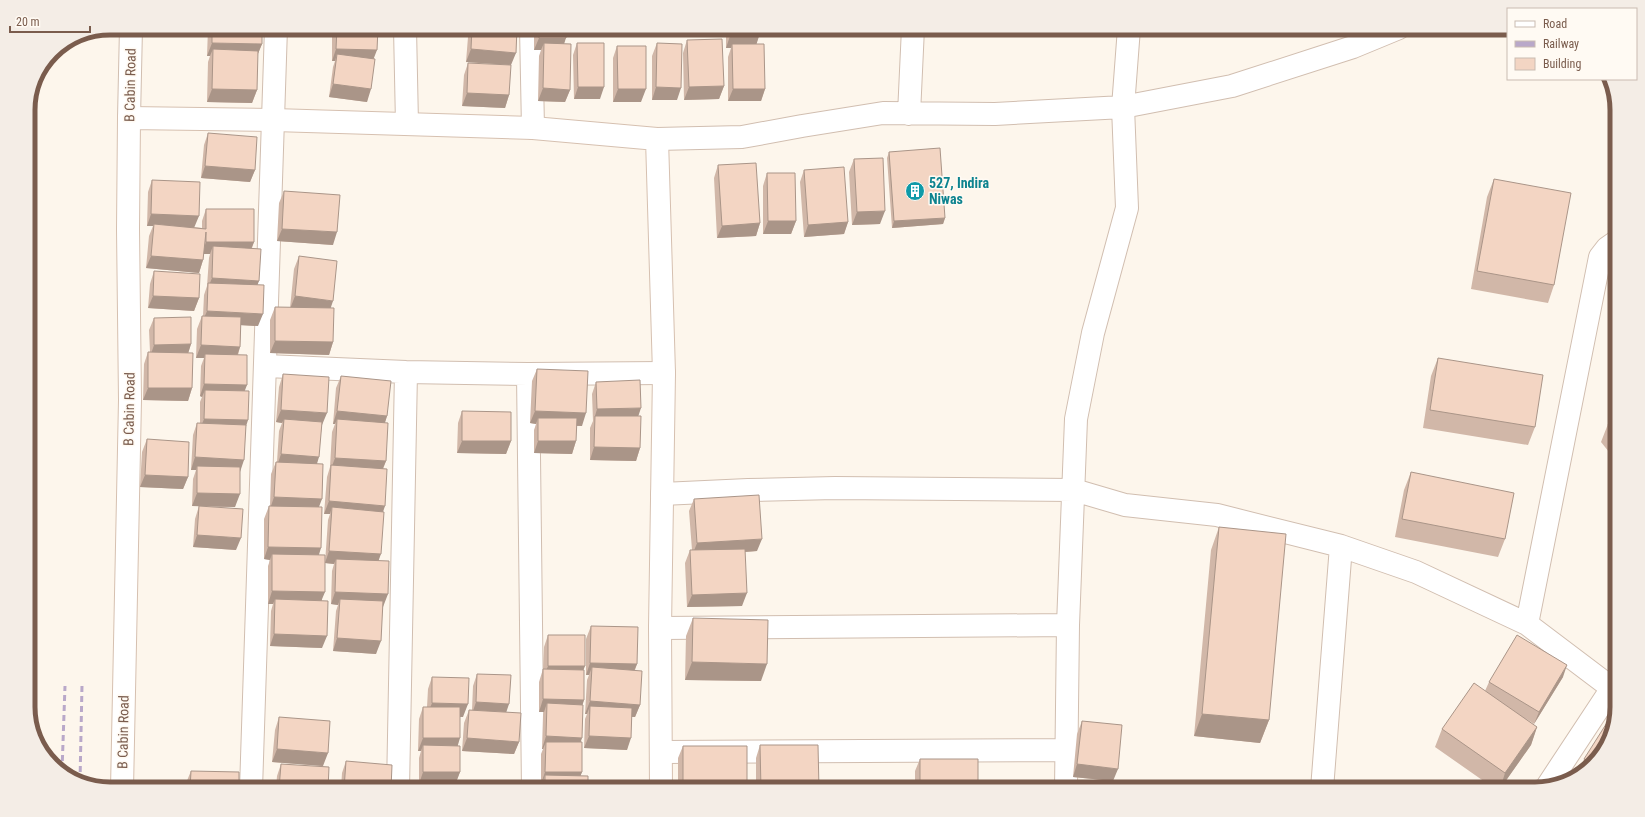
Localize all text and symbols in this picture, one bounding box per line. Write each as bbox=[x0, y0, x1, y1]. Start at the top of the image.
scale bar bbox=[10, 8, 90, 34]
legend bbox=[1507, 8, 1637, 80]
text: 20 m bbox=[16, 15, 40, 29]
text: Road bbox=[1543, 17, 1567, 31]
text: Railway bbox=[1543, 37, 1579, 51]
street label: B Cabin Road bbox=[121, 48, 139, 122]
text: Building bbox=[1543, 57, 1581, 71]
place label: 527, Indira Niwas bbox=[929, 175, 989, 207]
building icon: 527, Indira Niwas bbox=[904, 180, 926, 202]
street label: B Cabin Road bbox=[120, 372, 138, 446]
street label: B Cabin Road bbox=[114, 695, 132, 769]

